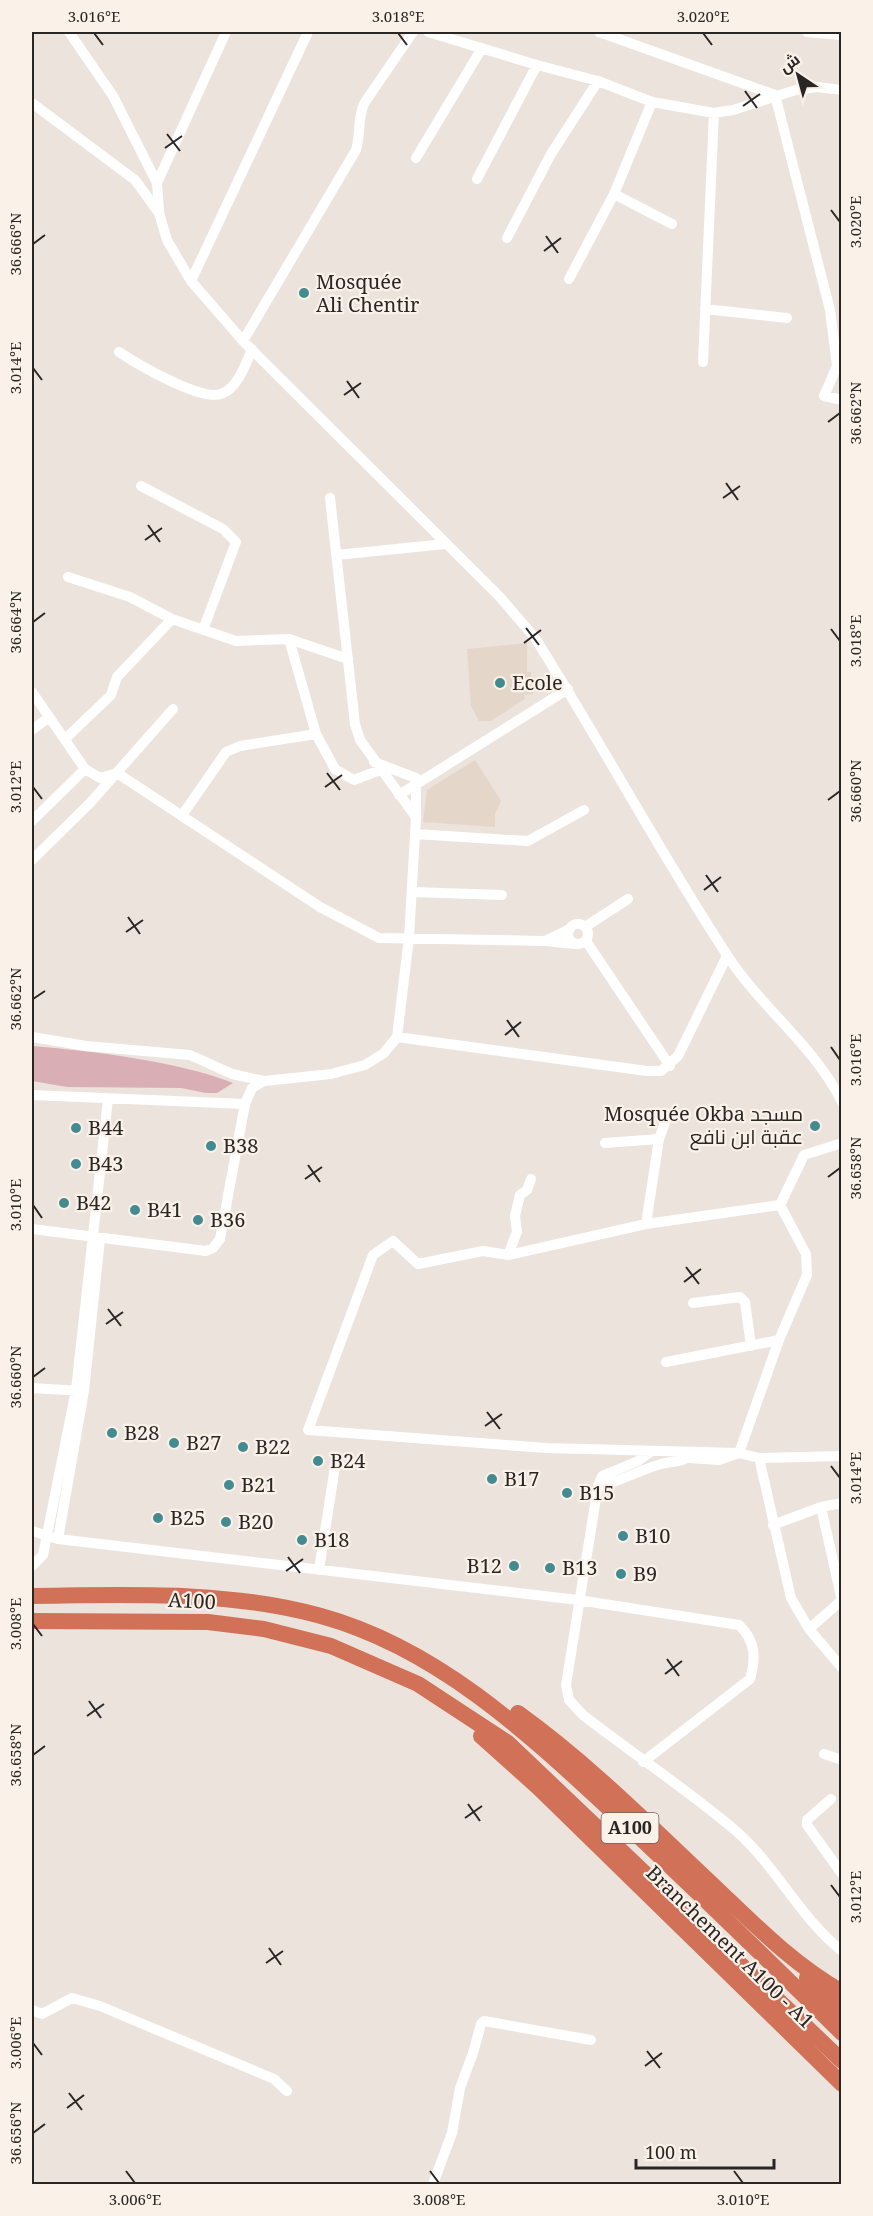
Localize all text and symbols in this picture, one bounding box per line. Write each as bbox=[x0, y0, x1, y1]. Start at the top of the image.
text: 3.016°E bbox=[68, 6, 120, 26]
text: 3.018°E bbox=[372, 6, 424, 26]
text: 3.020°E bbox=[677, 6, 729, 26]
north arrow bbox=[768, 45, 828, 105]
text: ش bbox=[774, 48, 804, 78]
text: 3.020°E bbox=[845, 196, 865, 248]
text: 36.666°N bbox=[5, 212, 25, 276]
place label: Mosquée Ali Chentir bbox=[316, 268, 420, 318]
marker: Mosquée Ali Chentir bbox=[297, 286, 311, 300]
text: 3.014°E bbox=[5, 342, 25, 394]
text: 36.662°N bbox=[845, 381, 865, 445]
text: 36.664°N bbox=[5, 590, 25, 654]
text: 3.018°E bbox=[845, 615, 865, 667]
place label: Ecole bbox=[512, 669, 563, 696]
marker: Ecole bbox=[493, 676, 507, 690]
text: 36.660°N bbox=[845, 759, 865, 823]
text: 3.012°E bbox=[5, 761, 25, 813]
text: 36.662°N bbox=[5, 967, 25, 1031]
text: 3.016°E bbox=[845, 1034, 865, 1086]
place label: Mosquée Okba مسجد عقبة ابن نافع bbox=[604, 1100, 803, 1151]
place label: B44 bbox=[88, 1114, 123, 1141]
marker: Mosquée Okba مسجد عقبة ابن نافع bbox=[808, 1119, 822, 1133]
marker: B44 bbox=[69, 1121, 83, 1135]
place label: B38 bbox=[223, 1132, 258, 1159]
text: 36.658°N bbox=[845, 1136, 865, 1200]
marker: B38 bbox=[204, 1139, 218, 1153]
place label: B43 bbox=[88, 1150, 123, 1177]
marker: B43 bbox=[69, 1157, 83, 1171]
text: 3.010°E bbox=[5, 1179, 25, 1231]
place label: B42 bbox=[76, 1189, 111, 1216]
marker: B42 bbox=[57, 1196, 71, 1210]
place label: B41 bbox=[147, 1196, 182, 1223]
marker: B41 bbox=[128, 1203, 142, 1217]
place label: B36 bbox=[210, 1206, 245, 1233]
marker: B36 bbox=[191, 1213, 205, 1227]
text: 36.660°N bbox=[5, 1345, 25, 1409]
place label: B28 bbox=[124, 1419, 159, 1446]
marker: B28 bbox=[105, 1426, 119, 1440]
place label: B27 bbox=[186, 1429, 221, 1456]
place label: B22 bbox=[255, 1433, 290, 1460]
marker: B27 bbox=[167, 1436, 181, 1450]
marker: B22 bbox=[236, 1440, 250, 1454]
place label: B24 bbox=[330, 1447, 365, 1474]
text: 3.014°E bbox=[845, 1452, 865, 1504]
marker: B24 bbox=[311, 1454, 325, 1468]
place label: B17 bbox=[504, 1465, 539, 1492]
place label: B21 bbox=[241, 1471, 276, 1498]
marker: B17 bbox=[485, 1472, 499, 1486]
marker: B21 bbox=[222, 1478, 236, 1492]
place label: B15 bbox=[579, 1479, 614, 1506]
marker: B15 bbox=[560, 1486, 574, 1500]
place label: B25 bbox=[170, 1504, 205, 1531]
place label: B20 bbox=[238, 1508, 273, 1535]
marker: B25 bbox=[151, 1511, 165, 1525]
marker: B20 bbox=[219, 1515, 233, 1529]
place label: B10 bbox=[635, 1522, 670, 1549]
place label: B18 bbox=[314, 1526, 349, 1553]
marker: B10 bbox=[616, 1529, 630, 1543]
marker: B18 bbox=[295, 1533, 309, 1547]
place label: B12 bbox=[467, 1552, 502, 1579]
place label: B13 bbox=[562, 1554, 597, 1581]
marker: B12 bbox=[507, 1559, 521, 1573]
place label: B9 bbox=[633, 1560, 657, 1587]
marker: B13 bbox=[543, 1561, 557, 1575]
marker: B9 bbox=[614, 1567, 628, 1581]
street label: A100 bbox=[168, 1586, 217, 1615]
text: 3.008°E bbox=[5, 1598, 25, 1650]
text: 36.658°N bbox=[5, 1723, 25, 1787]
road number: A100 bbox=[602, 1813, 658, 1843]
street label: Branchement A100 - A1 bbox=[640, 1859, 820, 2034]
text: 3.012°E bbox=[845, 1871, 865, 1923]
text: 3.006°E bbox=[5, 2017, 25, 2069]
text: 36.656°N bbox=[5, 2101, 25, 2165]
scale bar bbox=[636, 2132, 774, 2170]
text: 100 m bbox=[645, 2140, 697, 2164]
text: 3.006°E bbox=[109, 2189, 161, 2209]
text: 3.008°E bbox=[413, 2189, 465, 2209]
text: 3.010°E bbox=[717, 2189, 769, 2209]

